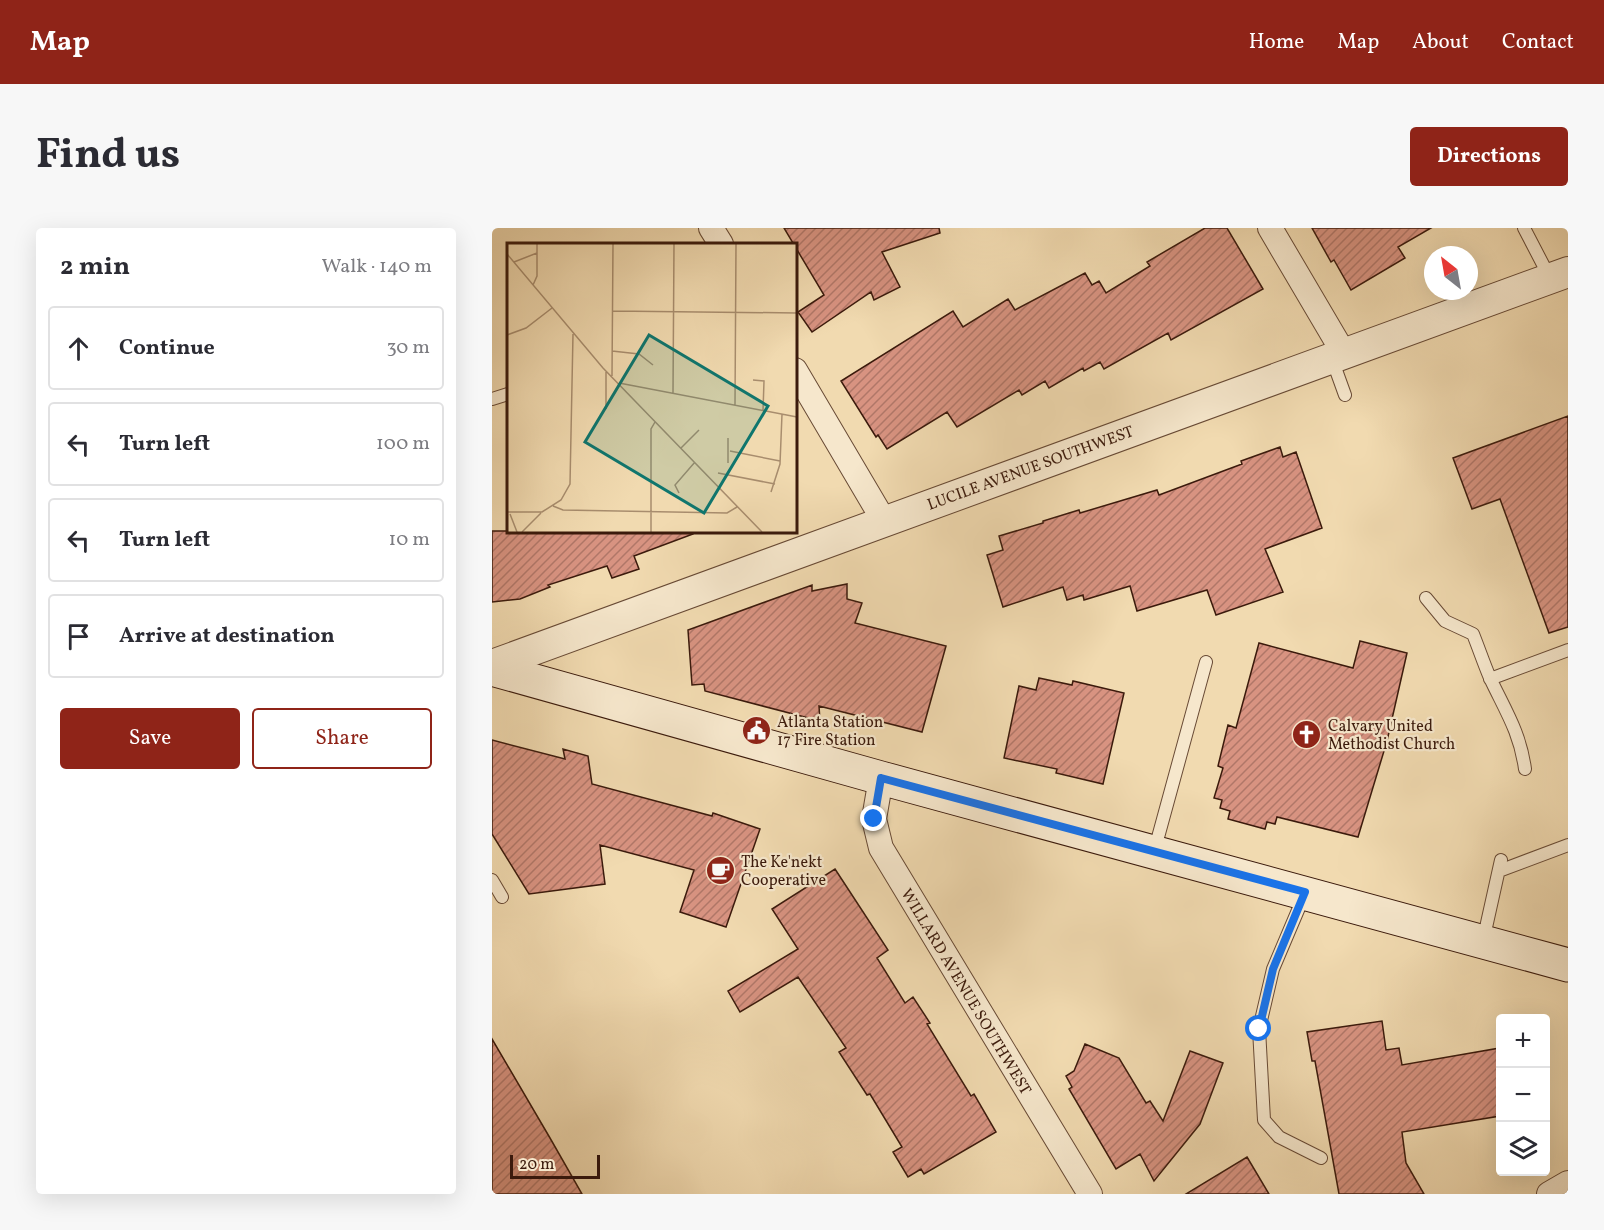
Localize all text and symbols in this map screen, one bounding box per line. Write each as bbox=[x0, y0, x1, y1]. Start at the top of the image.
text: Map bbox=[30, 23, 90, 62]
text: Home bbox=[1249, 28, 1304, 57]
text: Map bbox=[1337, 28, 1379, 57]
text: About bbox=[1412, 28, 1469, 57]
text: Contact bbox=[1502, 28, 1574, 57]
text: Find us bbox=[36, 127, 180, 186]
button: Directions bbox=[1410, 127, 1568, 186]
inset map bbox=[507, 243, 796, 532]
north arrow bbox=[1424, 246, 1478, 300]
text: 2 min bbox=[60, 249, 130, 285]
text: Walk · 140 m bbox=[322, 253, 432, 281]
icon: ahead bbox=[62, 332, 95, 365]
text: Continue bbox=[119, 333, 215, 364]
text: 30 m bbox=[386, 334, 430, 362]
street label: LUCILE AVENUE SOUTHWEST bbox=[924, 421, 1137, 517]
icon: left bbox=[62, 428, 95, 461]
text: Turn left bbox=[119, 429, 210, 460]
text: 100 m bbox=[376, 430, 430, 458]
icon: left bbox=[62, 524, 95, 557]
text: Turn left bbox=[119, 525, 210, 556]
text: 10 m bbox=[389, 526, 430, 554]
icon: arrive bbox=[62, 620, 95, 653]
text: Arrive at destination bbox=[119, 621, 335, 652]
button: Save bbox=[60, 708, 240, 769]
button: Share bbox=[252, 708, 432, 769]
place label: Atlanta Station 17 Fire Station bbox=[777, 712, 883, 752]
public building icon: Atlanta Station 17 Fire Station bbox=[740, 714, 772, 746]
place label: Calvary United Methodist Church bbox=[1328, 716, 1455, 756]
church icon: Calvary United Methodist Church bbox=[1291, 718, 1323, 750]
route end bbox=[860, 805, 886, 831]
place label: The Ke'nekt Cooperative bbox=[741, 852, 826, 892]
cafe icon: The Ke'nekt Cooperative bbox=[704, 854, 736, 886]
street label: WILLARD AVENUE SOUTHWEST bbox=[895, 885, 1036, 1099]
map controls bbox=[1496, 1014, 1550, 1176]
button: + bbox=[1496, 1014, 1550, 1068]
route start bbox=[1245, 1015, 1271, 1041]
button: − bbox=[1496, 1068, 1550, 1122]
button: layers bbox=[1496, 1122, 1550, 1176]
scale bar bbox=[510, 1152, 600, 1180]
text: 20 m bbox=[519, 1154, 554, 1176]

